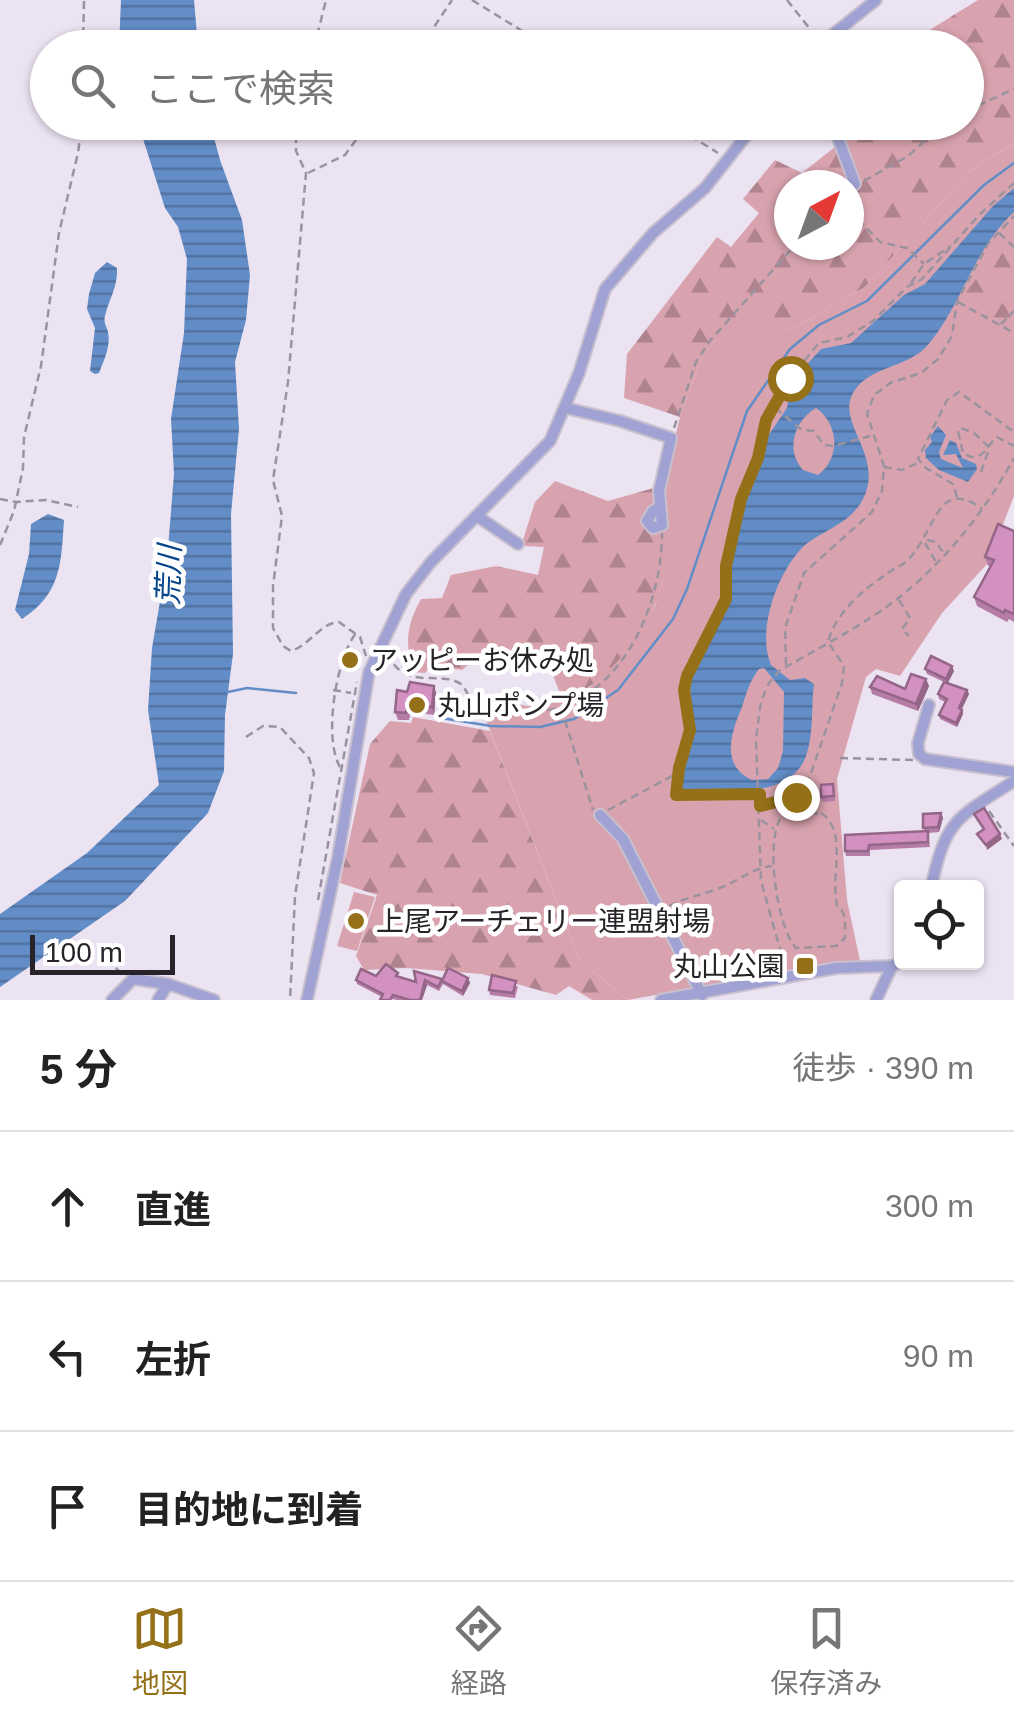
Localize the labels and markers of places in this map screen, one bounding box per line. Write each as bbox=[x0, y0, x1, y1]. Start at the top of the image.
place label: アッピーお休み処 bbox=[370, 645, 594, 676]
marker: アッピーお休み処 bbox=[339, 649, 361, 671]
place label: 丸山ポンプ場 bbox=[437, 690, 604, 721]
marker: 丸山ポンプ場 bbox=[406, 694, 428, 716]
place label: 上尾アーチェリー連盟射場 bbox=[376, 906, 710, 937]
marker: 上尾アーチェリー連盟射場 bbox=[345, 910, 367, 932]
place label: 丸山公園 bbox=[673, 951, 785, 982]
marker: 丸山公園 bbox=[794, 955, 816, 977]

